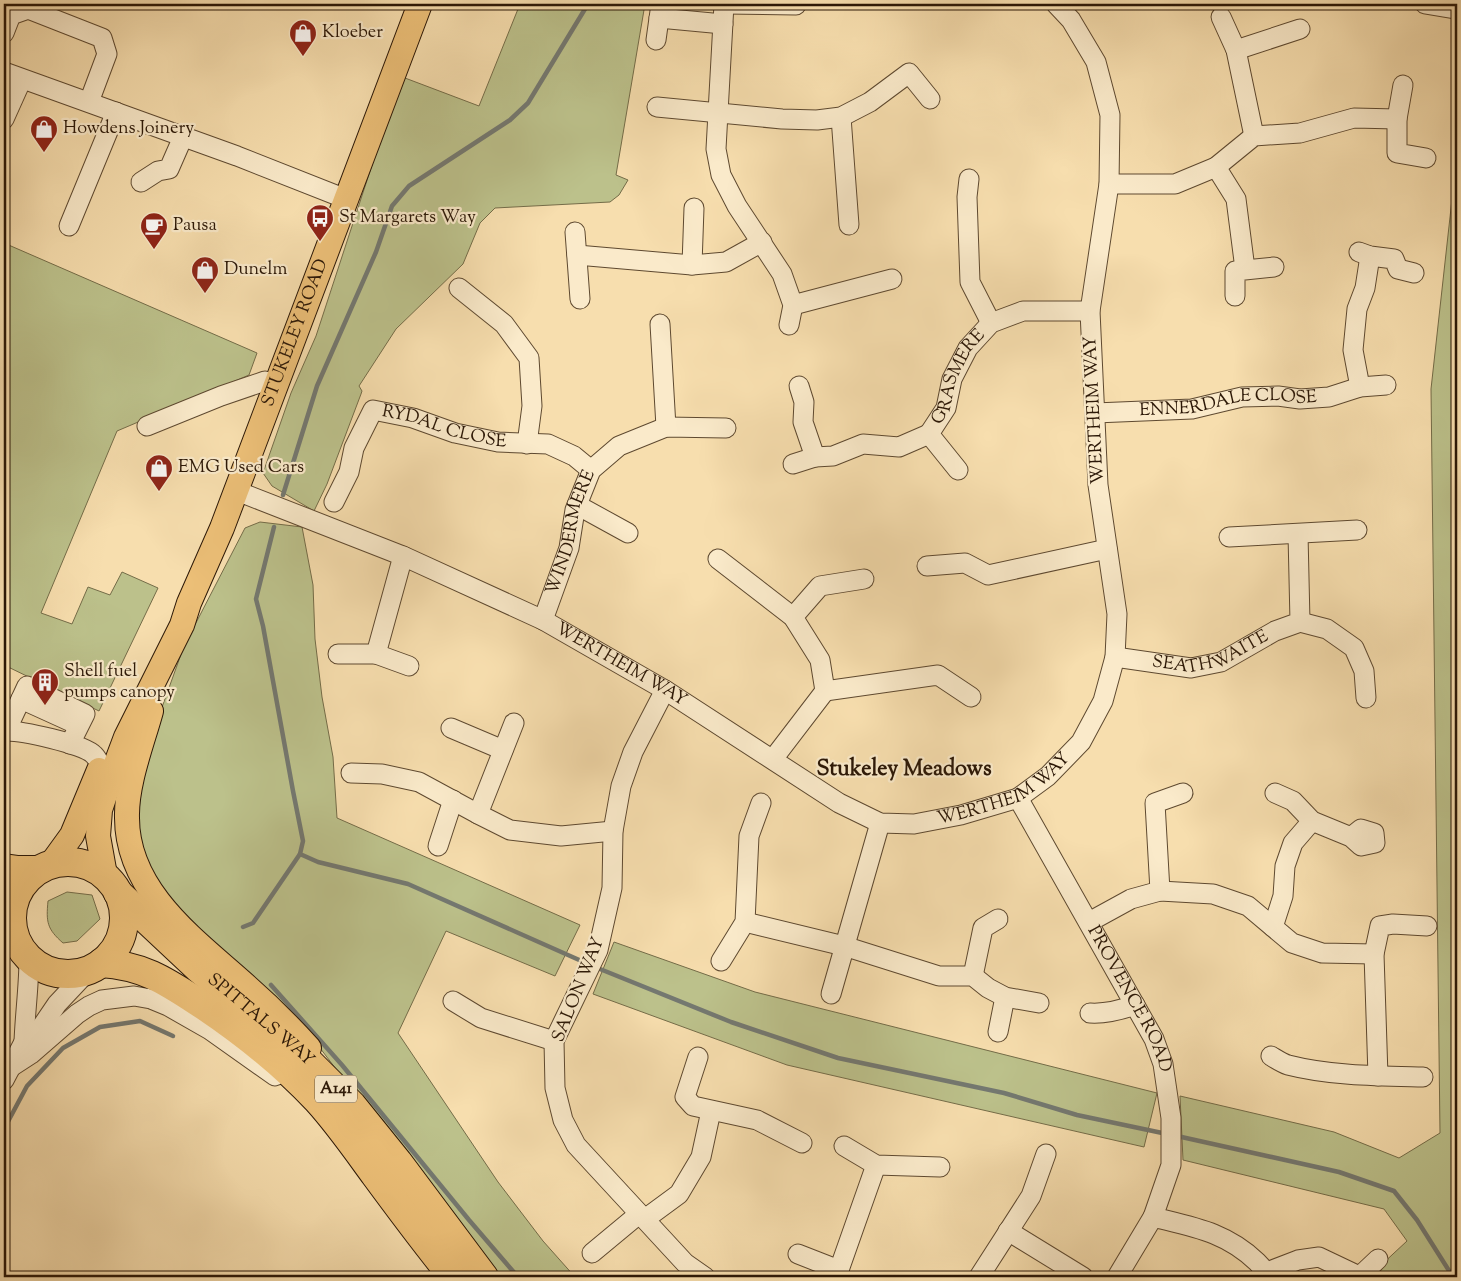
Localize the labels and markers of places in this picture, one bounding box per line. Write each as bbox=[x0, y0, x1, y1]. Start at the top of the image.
shop icon: Kloeber bbox=[288, 18, 318, 57]
place label: Kloeber bbox=[322, 20, 383, 46]
shop icon: Howdens Joinery bbox=[29, 114, 59, 153]
place label: Howdens Joinery bbox=[63, 116, 194, 142]
bus stop icon: St Margarets Way bbox=[305, 203, 335, 242]
place label: St Margarets Way bbox=[339, 205, 476, 231]
cafe icon: Pausa bbox=[139, 211, 169, 250]
place label: Pausa bbox=[173, 213, 217, 239]
shop icon: Dunelm bbox=[190, 255, 220, 294]
place label: Dunelm bbox=[224, 257, 287, 283]
shop icon: EMG Used Cars bbox=[144, 453, 174, 492]
place label: EMG Used Cars bbox=[178, 455, 304, 481]
place label: Shell fuel pumps canopy bbox=[64, 659, 175, 706]
building icon: Shell fuel pumps canopy bbox=[30, 667, 60, 706]

